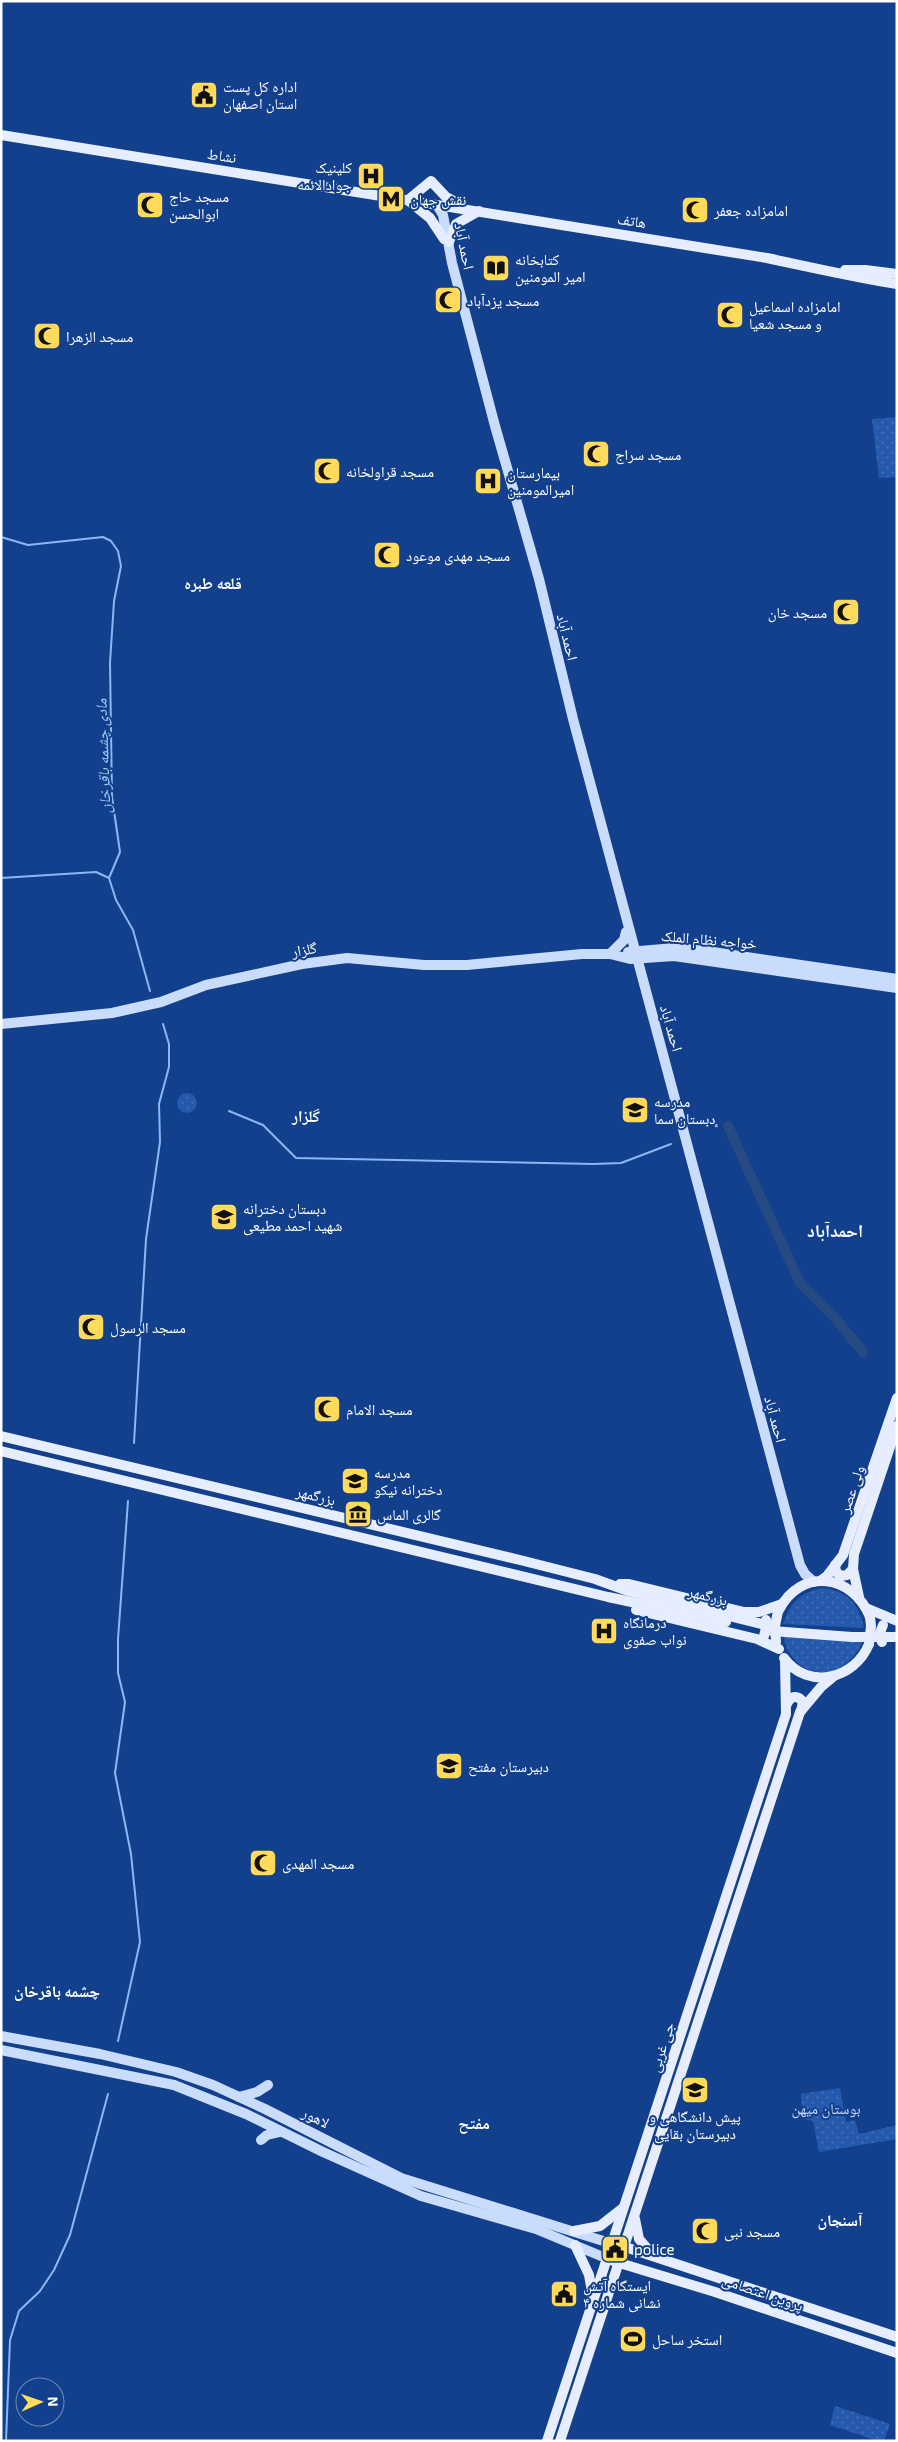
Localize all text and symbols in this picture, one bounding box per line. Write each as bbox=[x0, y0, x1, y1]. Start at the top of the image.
place label: اداره کل پست استان اصفهان bbox=[223, 77, 297, 114]
public building icon: اداره کل پست استان اصفهان bbox=[189, 80, 219, 110]
street label: نشاط bbox=[206, 144, 238, 166]
place label: کلینیک جوادالائمه bbox=[297, 158, 352, 194]
hospital icon: کلینیک جوادالائمه bbox=[356, 161, 386, 191]
metro station icon: نقش جهان bbox=[376, 184, 406, 214]
place label: مسجد حاج ابوالحسن bbox=[169, 187, 229, 224]
mosque icon: مسجد حاج ابوالحسن bbox=[135, 190, 165, 220]
place label: نقش جهان bbox=[410, 190, 466, 210]
mosque icon: امامزاده جعفر bbox=[680, 195, 710, 225]
place label: امامزاده جعفر bbox=[713, 201, 788, 220]
street label: هاتف bbox=[616, 209, 648, 231]
street label: احمد آباد bbox=[451, 221, 479, 271]
place label: کتابخانه امیر المومنین bbox=[515, 250, 586, 287]
library icon: کتابخانه امیر المومنین bbox=[481, 253, 511, 283]
mosque icon: مسجد یزدآباد bbox=[433, 285, 463, 315]
place label: مسجد یزدآباد bbox=[467, 291, 540, 310]
place label: امامزاده اسماعیل و مسجد شعیا bbox=[749, 297, 841, 333]
mosque icon: امامزاده اسماعیل و مسجد شعیا bbox=[715, 300, 745, 330]
mosque icon: مسجد الزهرا bbox=[32, 321, 62, 351]
place label: مسجد الزهرا bbox=[66, 327, 133, 346]
mosque icon: مسجد سراج bbox=[581, 439, 611, 469]
place label: مسجد سراج bbox=[615, 445, 681, 465]
mosque icon: مسجد قراولخانه bbox=[312, 456, 342, 486]
place label: مسجد قراولخانه bbox=[346, 462, 434, 481]
place label: بیمارستان امیرالمومنین bbox=[507, 463, 574, 500]
hospital icon: بیمارستان امیرالمومنین bbox=[473, 466, 503, 496]
mosque icon: مسجد مهدی موعود bbox=[372, 540, 402, 570]
place label: مسجد مهدی موعود bbox=[406, 546, 510, 566]
district label: قلعه طبره bbox=[184, 573, 242, 592]
mosque icon: مسجد خان bbox=[831, 597, 861, 627]
place label: مسجد خان bbox=[768, 603, 827, 623]
street label: احمد آباد bbox=[553, 612, 582, 662]
water label: مادی چشمه باقرخان bbox=[90, 698, 115, 814]
street label: خواجه نظام الملک bbox=[660, 926, 758, 954]
street label: گلزار bbox=[289, 938, 319, 961]
street label: احمد آباد bbox=[656, 1003, 687, 1053]
place label: مدرسه دبستان سما ٕ bbox=[654, 1092, 719, 1129]
school or university icon: مدرسه دبستان سما ٕ bbox=[620, 1095, 650, 1125]
district label: گلزار bbox=[291, 1106, 320, 1125]
place label: دبستان دخترانه شهید احمد مطیعی bbox=[243, 1199, 343, 1236]
school or university icon: دبستان دخترانه شهید احمد مطیعی bbox=[209, 1202, 239, 1232]
district label: احمدآباد bbox=[807, 1219, 863, 1242]
mosque icon: مسجد الرسول bbox=[76, 1312, 106, 1342]
place label: مسجد الرسول bbox=[110, 1318, 186, 1338]
mosque icon: مسجد الامام bbox=[312, 1394, 342, 1424]
street label: احمد آباد bbox=[761, 1394, 791, 1444]
place label: مسجد الامام bbox=[346, 1400, 413, 1420]
place label: مدرسه دخترانه نیکو bbox=[374, 1463, 442, 1499]
street label: ولی عصر bbox=[834, 1463, 869, 1517]
school or university icon: مدرسه دخترانه نیکو bbox=[340, 1466, 370, 1496]
street label: بزرگمهر bbox=[293, 1481, 338, 1510]
museum icon: گالری الماس bbox=[343, 1499, 373, 1529]
place label: گالری الماس bbox=[377, 1505, 441, 1525]
street label: بزرگمهر bbox=[685, 1581, 730, 1610]
place label: درمانگاه نواب صفوی bbox=[623, 1613, 687, 1650]
hospital icon: درمانگاه نواب صفوی bbox=[589, 1616, 619, 1646]
school or university icon: دبیرستان مفتح bbox=[434, 1751, 464, 1781]
place label: دبیرستان مفتح bbox=[468, 1757, 549, 1777]
mosque icon: مسجد المهدی bbox=[248, 1848, 278, 1878]
place label: مسجد المهدی bbox=[282, 1854, 354, 1874]
district label: چشمه باقرخان bbox=[14, 1981, 100, 2001]
street label: جی غربی bbox=[645, 2019, 680, 2075]
school or university icon: پیش دانشگاهی و دبیرستان بقایی bbox=[680, 2075, 710, 2105]
park label: بوستان میهن bbox=[791, 2099, 861, 2119]
street label: لاهور bbox=[298, 2102, 333, 2132]
place label: پیش دانشگاهی و دبیرستان بقایی bbox=[649, 2107, 741, 2144]
district label: مفتح bbox=[458, 2113, 490, 2134]
district label: آسنجان bbox=[817, 2210, 863, 2230]
mosque icon: مسجد نبی bbox=[690, 2216, 720, 2246]
place label: مسجد نبی bbox=[724, 2222, 780, 2242]
public building icon: police bbox=[600, 2234, 630, 2264]
place label: police bbox=[634, 2240, 675, 2258]
street label: پروین اعتصامی bbox=[719, 2270, 806, 2316]
place label: ایستگاه آتش نشانی شماره ۴ bbox=[583, 2276, 661, 2313]
public building icon: ایستگاه آتش نشانی شماره ۴ bbox=[549, 2279, 579, 2309]
sports icon: استخر ساحل bbox=[618, 2324, 648, 2354]
place label: استخر ساحل bbox=[652, 2330, 722, 2350]
north arrow bbox=[15, 2377, 65, 2427]
text: N bbox=[45, 2396, 62, 2407]

